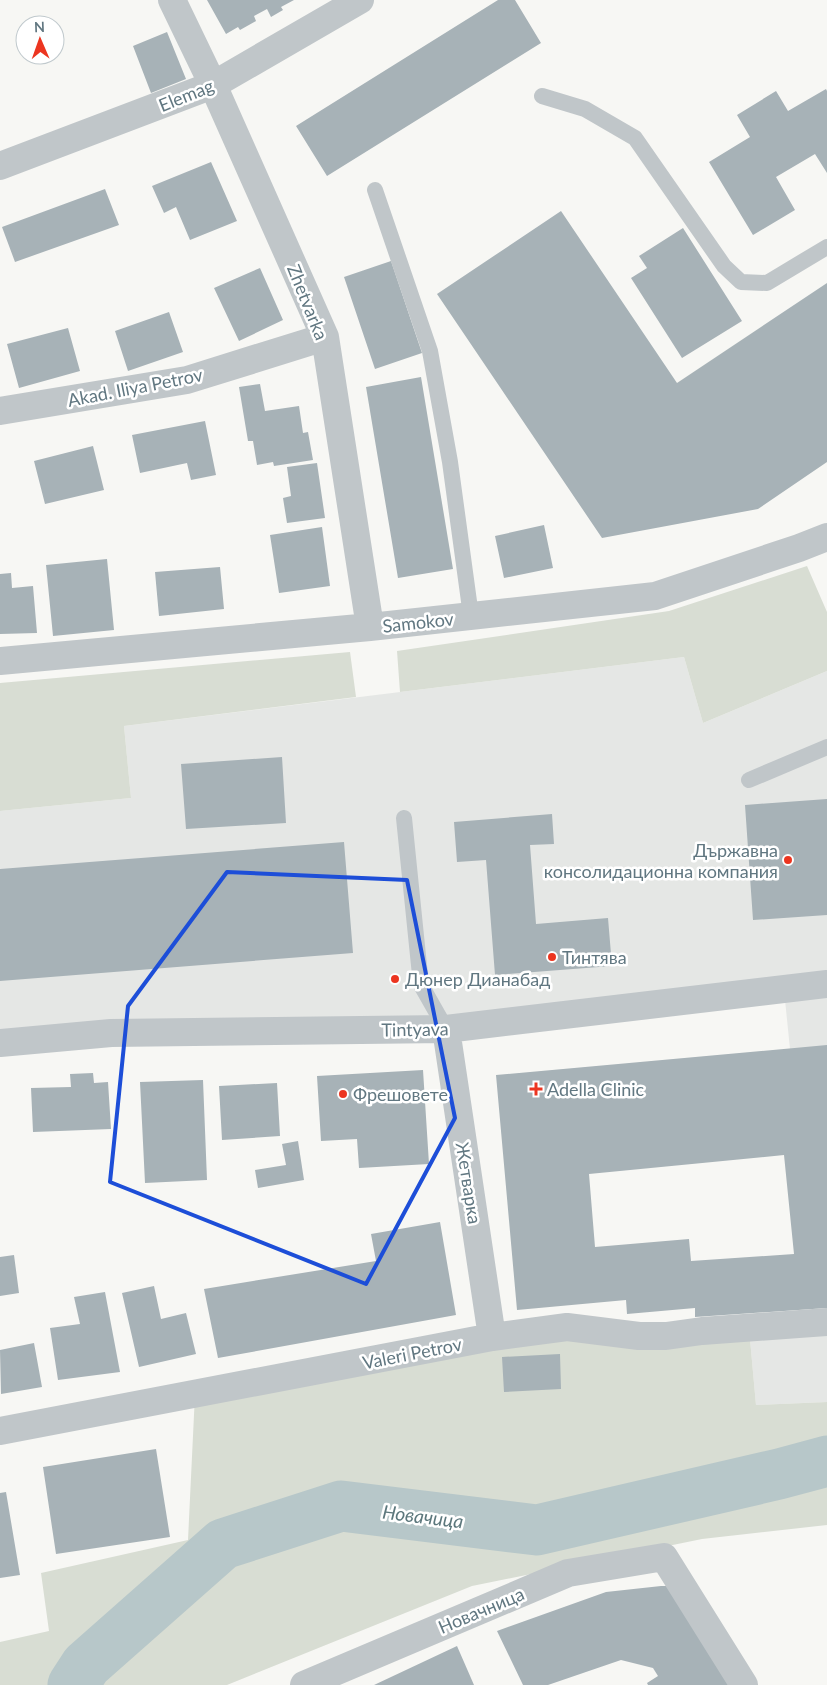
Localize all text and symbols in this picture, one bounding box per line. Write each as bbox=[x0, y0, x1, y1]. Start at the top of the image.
north arrow bbox=[15, 15, 65, 65]
text: N bbox=[34, 18, 45, 35]
street label: Elemag bbox=[155, 74, 217, 116]
street label: Zhetvarka bbox=[283, 261, 333, 343]
street label: Akad. Iliya Petrov bbox=[66, 363, 205, 411]
street label: Samokov bbox=[381, 607, 455, 637]
place label: Държавна консолидационна компания bbox=[544, 839, 778, 882]
marker: Държавна консолидационна компания bbox=[782, 854, 794, 866]
place label: Тинтява bbox=[562, 946, 627, 968]
marker: Тинтява bbox=[546, 951, 558, 963]
place label: Дюнер Дианабад bbox=[405, 968, 550, 990]
marker: Дюнер Дианабад bbox=[389, 973, 401, 985]
street label: Tintyava bbox=[381, 1017, 449, 1041]
place label: Adella Clinic bbox=[547, 1078, 645, 1100]
marker: Adella Clinic bbox=[529, 1082, 543, 1096]
place label: Фрешовете bbox=[353, 1083, 448, 1105]
marker: Фрешовете bbox=[337, 1088, 349, 1100]
street label: Жетварка bbox=[452, 1140, 486, 1226]
street label: Valeri Petrov bbox=[360, 1332, 464, 1373]
water label: Новачица bbox=[381, 1500, 465, 1532]
street label: Новачница bbox=[435, 1582, 527, 1638]

